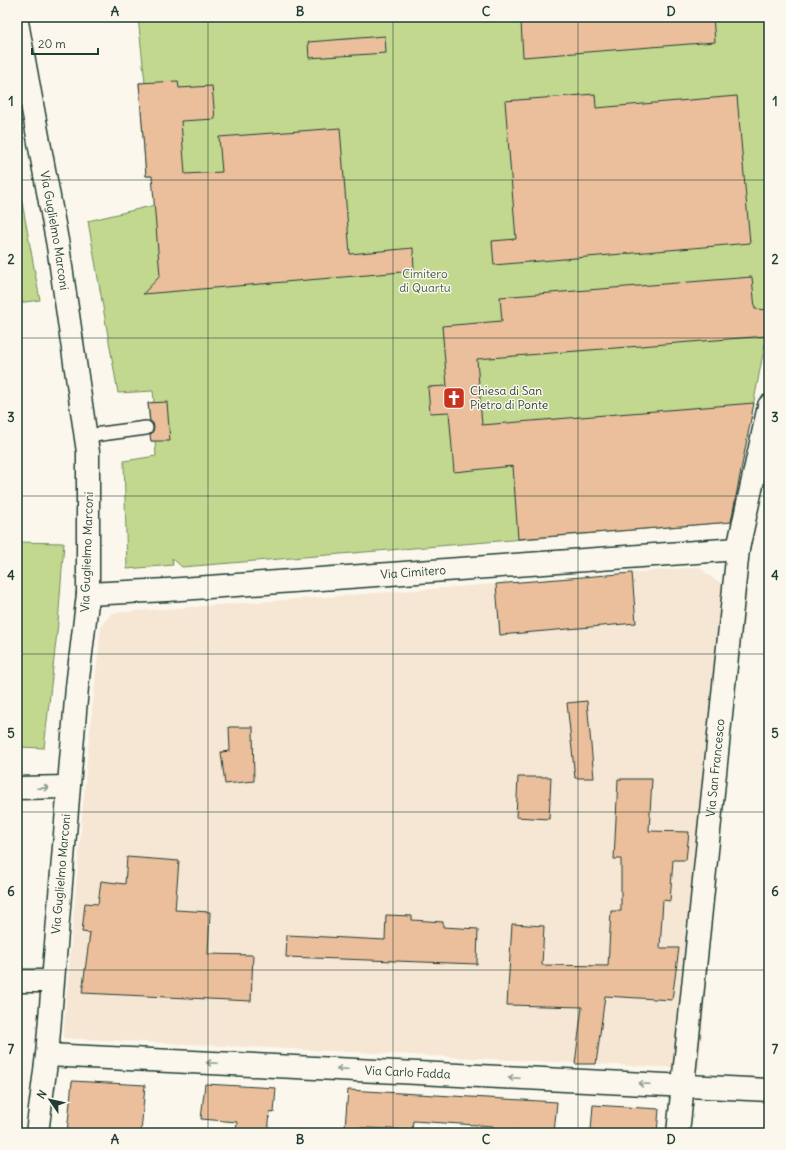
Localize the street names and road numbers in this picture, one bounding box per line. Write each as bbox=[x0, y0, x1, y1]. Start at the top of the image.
street label: Via Guglielmo Marconi bbox=[37, 170, 72, 291]
street label: Via Guglielmo Marconi bbox=[77, 491, 96, 612]
street label: Via Cimitero bbox=[380, 562, 447, 582]
street label: Via San Francesco bbox=[703, 718, 728, 818]
street label: Via Guglielmo Marconi bbox=[48, 813, 73, 935]
street label: Via Carlo Fadda bbox=[364, 1062, 451, 1082]

